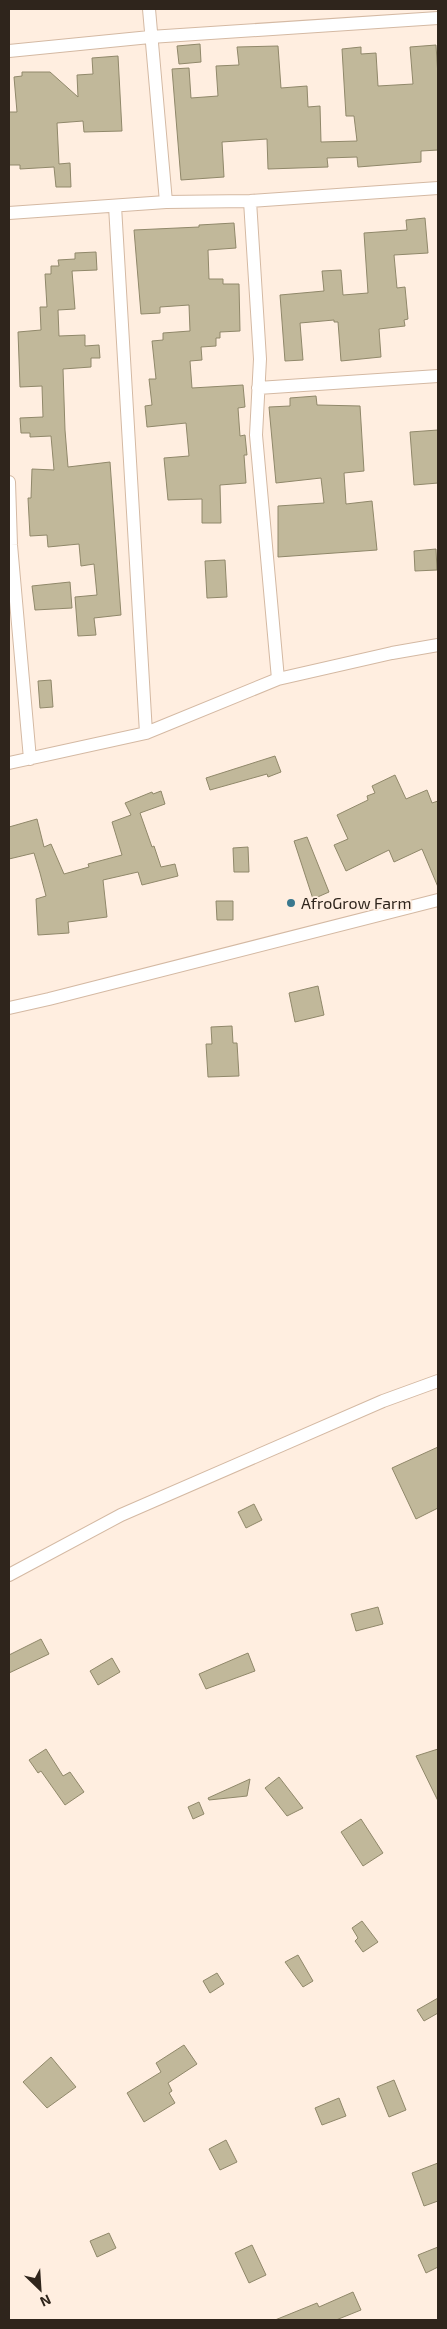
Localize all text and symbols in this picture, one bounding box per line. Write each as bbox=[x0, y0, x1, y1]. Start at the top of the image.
place label: AfroGrow Farm bbox=[301, 893, 411, 912]
marker: AfroGrow Farm bbox=[285, 897, 297, 909]
north arrow bbox=[15, 2264, 65, 2314]
text: N bbox=[38, 2291, 54, 2311]

